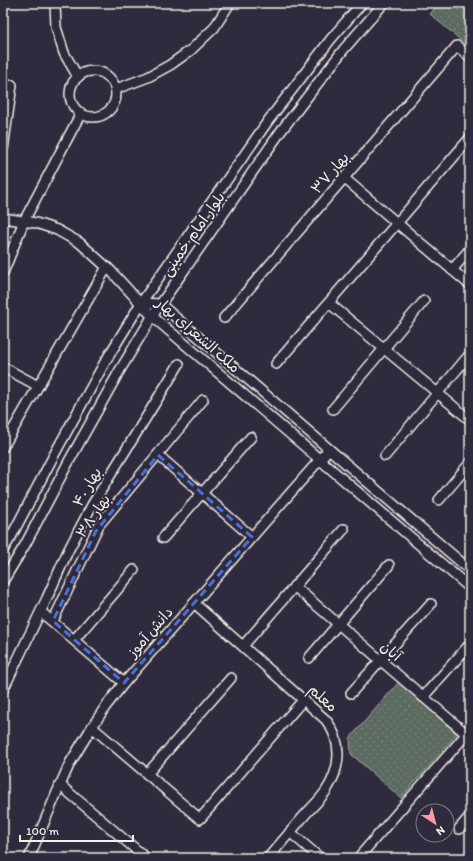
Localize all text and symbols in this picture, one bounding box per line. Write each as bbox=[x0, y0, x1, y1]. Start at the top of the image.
street label: بهار ۳۷ bbox=[307, 149, 353, 197]
street label: بلوار امام خمینی bbox=[157, 188, 230, 281]
street label: ملک الشعرای بهار bbox=[152, 293, 244, 376]
street label: بهار ۴۰ bbox=[69, 464, 105, 510]
street label: بهار ۳۸ bbox=[72, 491, 114, 541]
street label: دانش آموز bbox=[123, 603, 177, 662]
street label: آبان bbox=[377, 637, 406, 666]
street label: معلم bbox=[303, 680, 341, 718]
north arrow bbox=[415, 803, 455, 843]
scale bar bbox=[20, 817, 133, 843]
text: N bbox=[434, 823, 447, 838]
text: 100 m bbox=[26, 824, 59, 838]

